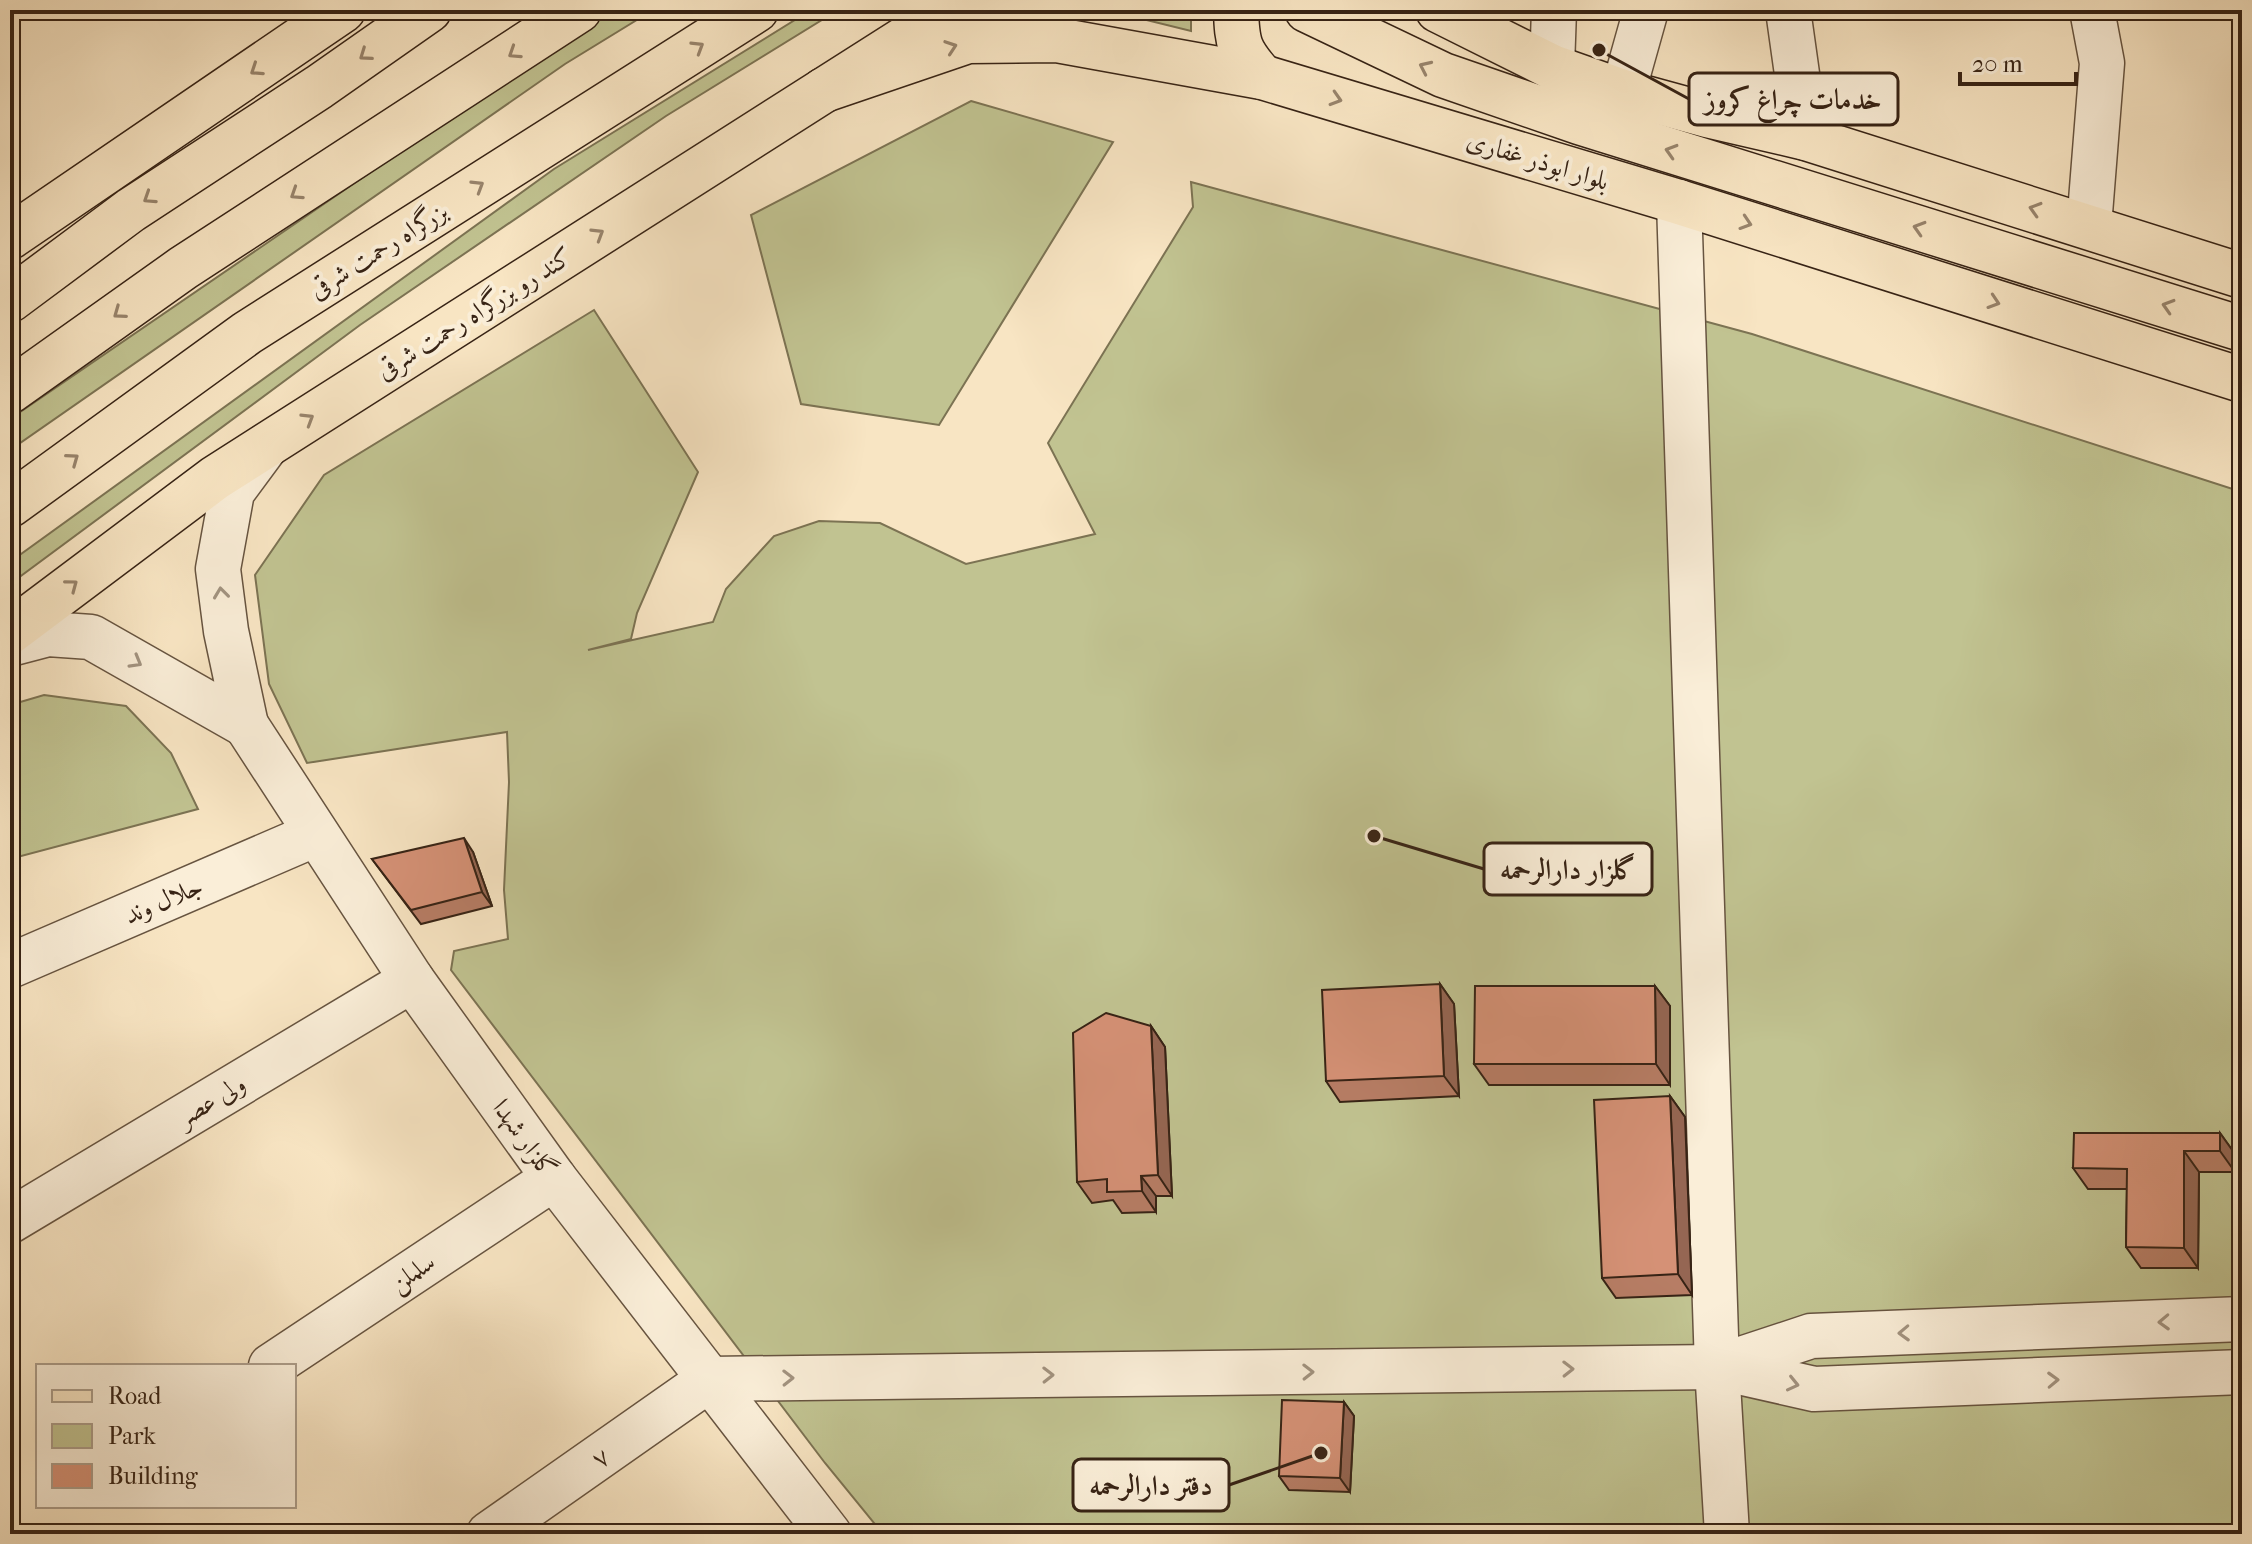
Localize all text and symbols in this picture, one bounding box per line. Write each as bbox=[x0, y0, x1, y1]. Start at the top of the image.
scale bar bbox=[1960, 36, 2076, 86]
one-way arrow bbox=[943, 40, 957, 56]
one-way arrow bbox=[689, 42, 704, 57]
one-way arrow bbox=[508, 43, 522, 58]
one-way arrow bbox=[360, 45, 374, 60]
text: 20 m bbox=[1972, 50, 2023, 78]
one-way arrow bbox=[250, 60, 264, 75]
one-way arrow bbox=[1419, 61, 1433, 77]
callout: خدمات چراغ کروز bbox=[1689, 73, 1898, 125]
text: خدمات چراغ کروز bbox=[1701, 83, 1882, 123]
one-way arrow bbox=[1329, 90, 1343, 106]
street label: بلوار ابوذر غفاری bbox=[1463, 124, 1613, 198]
one-way arrow bbox=[1665, 144, 1678, 160]
one-way arrow bbox=[470, 181, 484, 196]
one-way arrow bbox=[290, 185, 304, 200]
one-way arrow bbox=[143, 189, 157, 204]
street label: بزرگراه رحمت شرقی bbox=[302, 194, 454, 306]
one-way arrow bbox=[2028, 202, 2042, 218]
one-way arrow bbox=[1738, 214, 1752, 230]
one-way arrow bbox=[1913, 221, 1927, 237]
one-way arrow bbox=[589, 229, 604, 244]
street label: کند رو بزرگراه رحمت شرقی bbox=[369, 239, 579, 387]
one-way arrow bbox=[1986, 293, 2000, 309]
one-way arrow bbox=[2161, 299, 2175, 315]
one-way arrow bbox=[114, 303, 128, 318]
one-way arrow bbox=[299, 413, 313, 428]
one-way arrow bbox=[65, 454, 79, 469]
one-way arrow bbox=[64, 580, 78, 594]
one-way arrow bbox=[213, 586, 230, 599]
one-way arrow bbox=[127, 652, 142, 668]
callout: گلزار دارالرحمه bbox=[1484, 843, 1652, 895]
text: گلزار دارالرحمه bbox=[1500, 852, 1636, 888]
street label: جلال وند bbox=[119, 870, 207, 931]
street label: ولی عصر bbox=[169, 1068, 252, 1135]
street label: گلزار شهدا bbox=[485, 1093, 563, 1184]
street label: سلملن bbox=[384, 1246, 442, 1300]
one-way arrow bbox=[2157, 1314, 2170, 1331]
one-way arrow bbox=[1897, 1324, 1910, 1341]
one-way arrow bbox=[1562, 1360, 1575, 1378]
one-way arrow bbox=[1302, 1363, 1315, 1381]
legend bbox=[36, 1364, 296, 1508]
one-way arrow bbox=[1042, 1366, 1055, 1384]
one-way arrow bbox=[782, 1369, 795, 1387]
one-way arrow bbox=[2047, 1371, 2060, 1388]
one-way arrow bbox=[1786, 1375, 1800, 1392]
text: Road bbox=[108, 1382, 162, 1410]
text: Park bbox=[108, 1422, 156, 1450]
street label: ۷ bbox=[585, 1440, 615, 1474]
callout: دفتر دارالرحمه bbox=[1073, 1459, 1229, 1511]
text: Building bbox=[108, 1462, 199, 1490]
text: دفتر دارالرحمه bbox=[1089, 1469, 1213, 1502]

